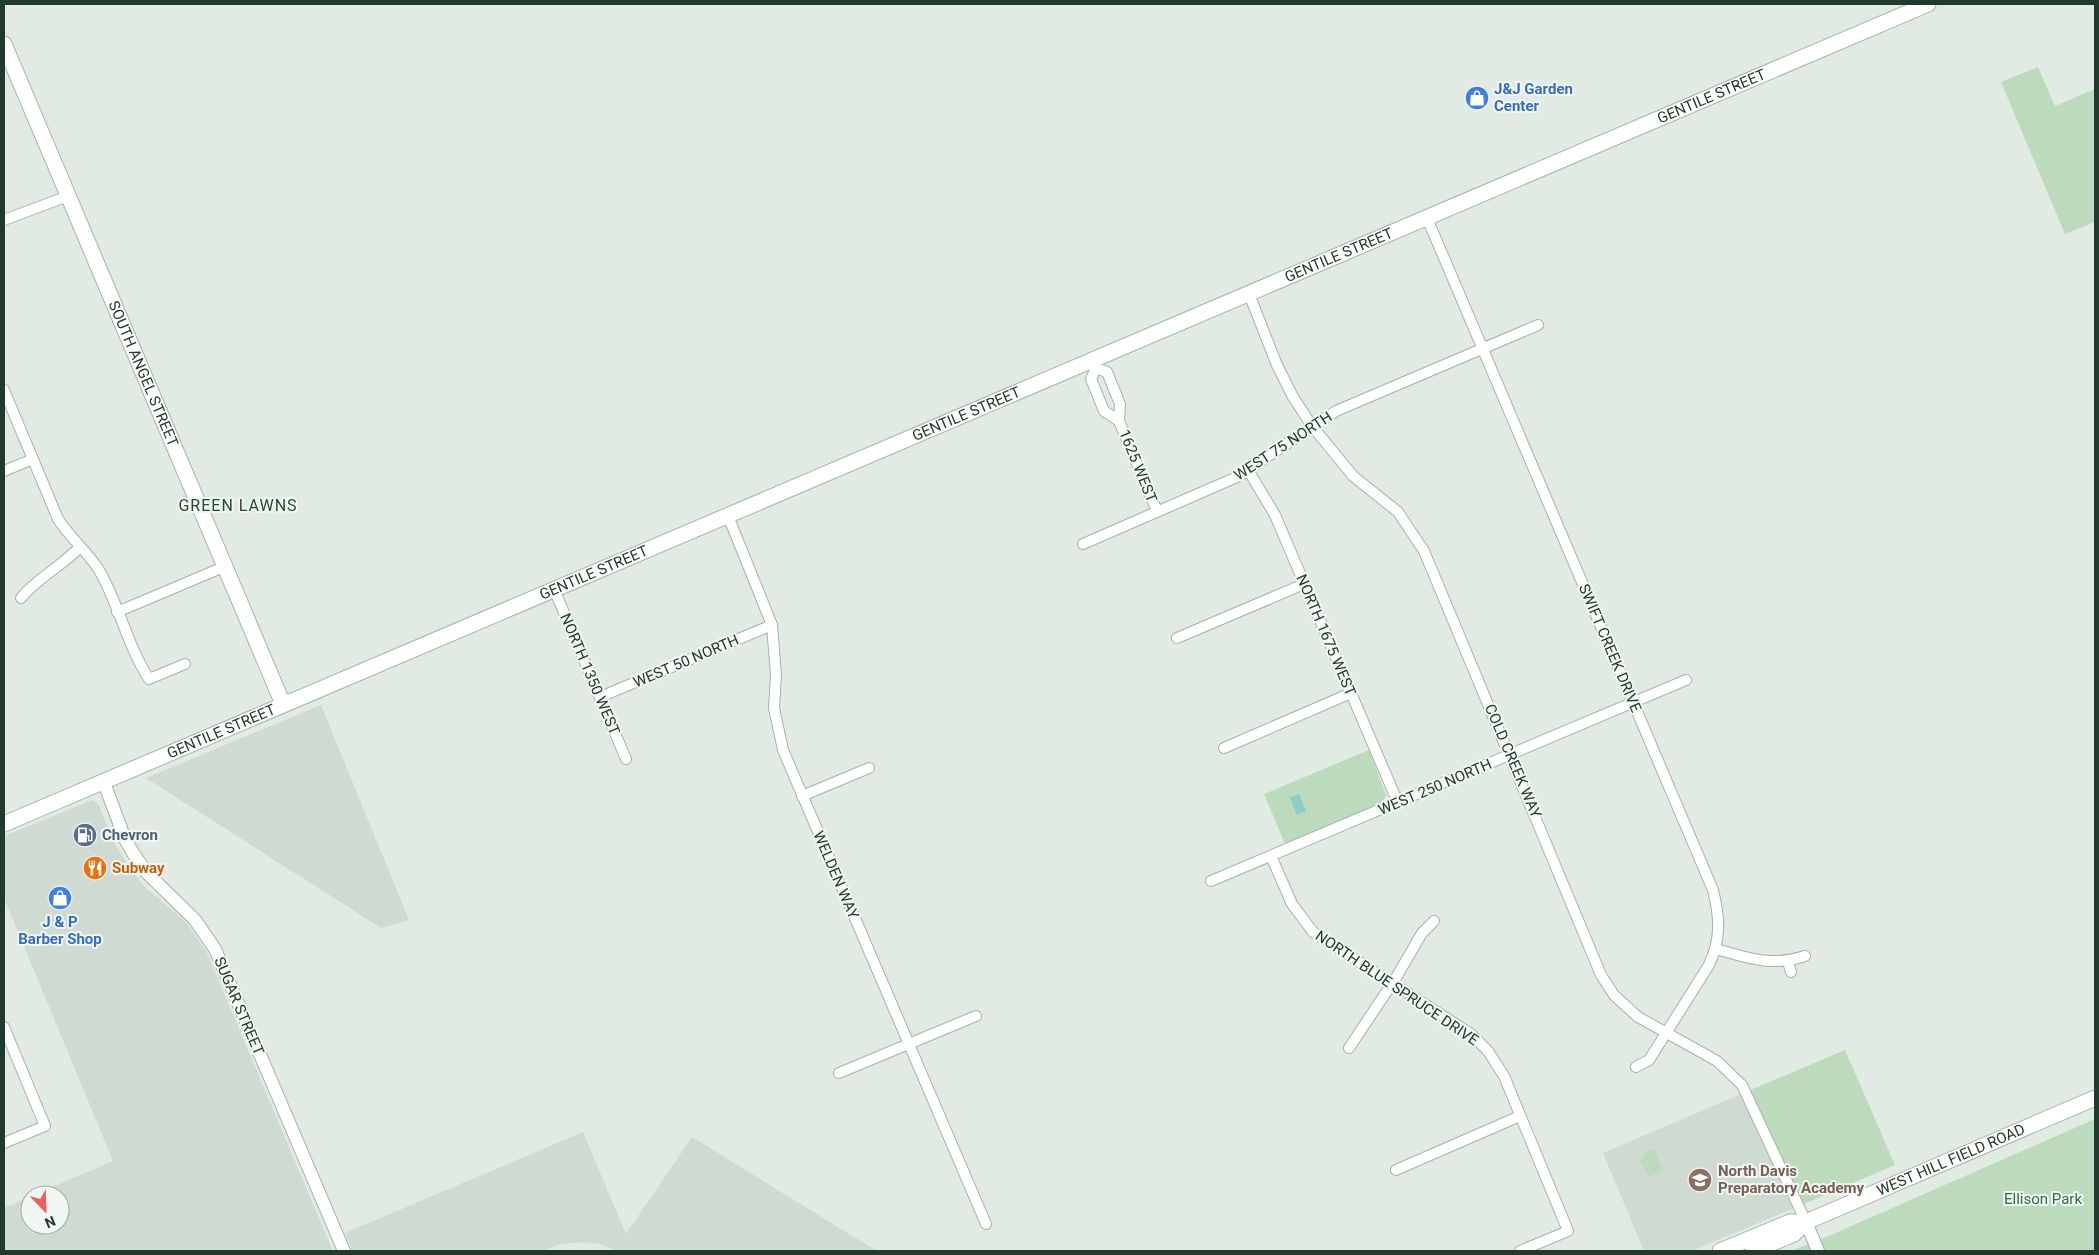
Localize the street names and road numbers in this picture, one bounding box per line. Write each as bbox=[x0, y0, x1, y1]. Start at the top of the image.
street label: GENTILE STREET bbox=[1655, 65, 1768, 127]
street label: GENTILE STREET bbox=[1282, 224, 1396, 286]
street label: SOUTH ANGEL STREET bbox=[105, 298, 182, 449]
street label: GENTILE STREET bbox=[909, 383, 1023, 445]
street label: WEST 75 NORTH bbox=[1231, 408, 1335, 484]
street label: 1625 WEST bbox=[1115, 427, 1161, 505]
street label: GENTILE STREET bbox=[537, 542, 651, 604]
street label: NORTH 1675 WEST bbox=[1292, 572, 1360, 698]
street label: SWIFT CREEK DRIVE bbox=[1575, 581, 1645, 715]
street label: NORTH 1350 WEST bbox=[556, 611, 624, 737]
street label: WEST 50 NORTH bbox=[630, 631, 742, 691]
street label: GENTILE STREET bbox=[164, 700, 278, 762]
street label: COLD CREEK WAY bbox=[1481, 701, 1545, 821]
street label: WEST 250 NORTH bbox=[1376, 755, 1494, 819]
street label: WELDEN WAY bbox=[809, 828, 863, 922]
street label: NORTH BLUE SPRUCE DRIVE bbox=[1312, 927, 1482, 1050]
street label: SUGAR STREET bbox=[210, 954, 268, 1058]
street label: WEST HILL FIELD ROAD bbox=[1874, 1120, 2028, 1200]

